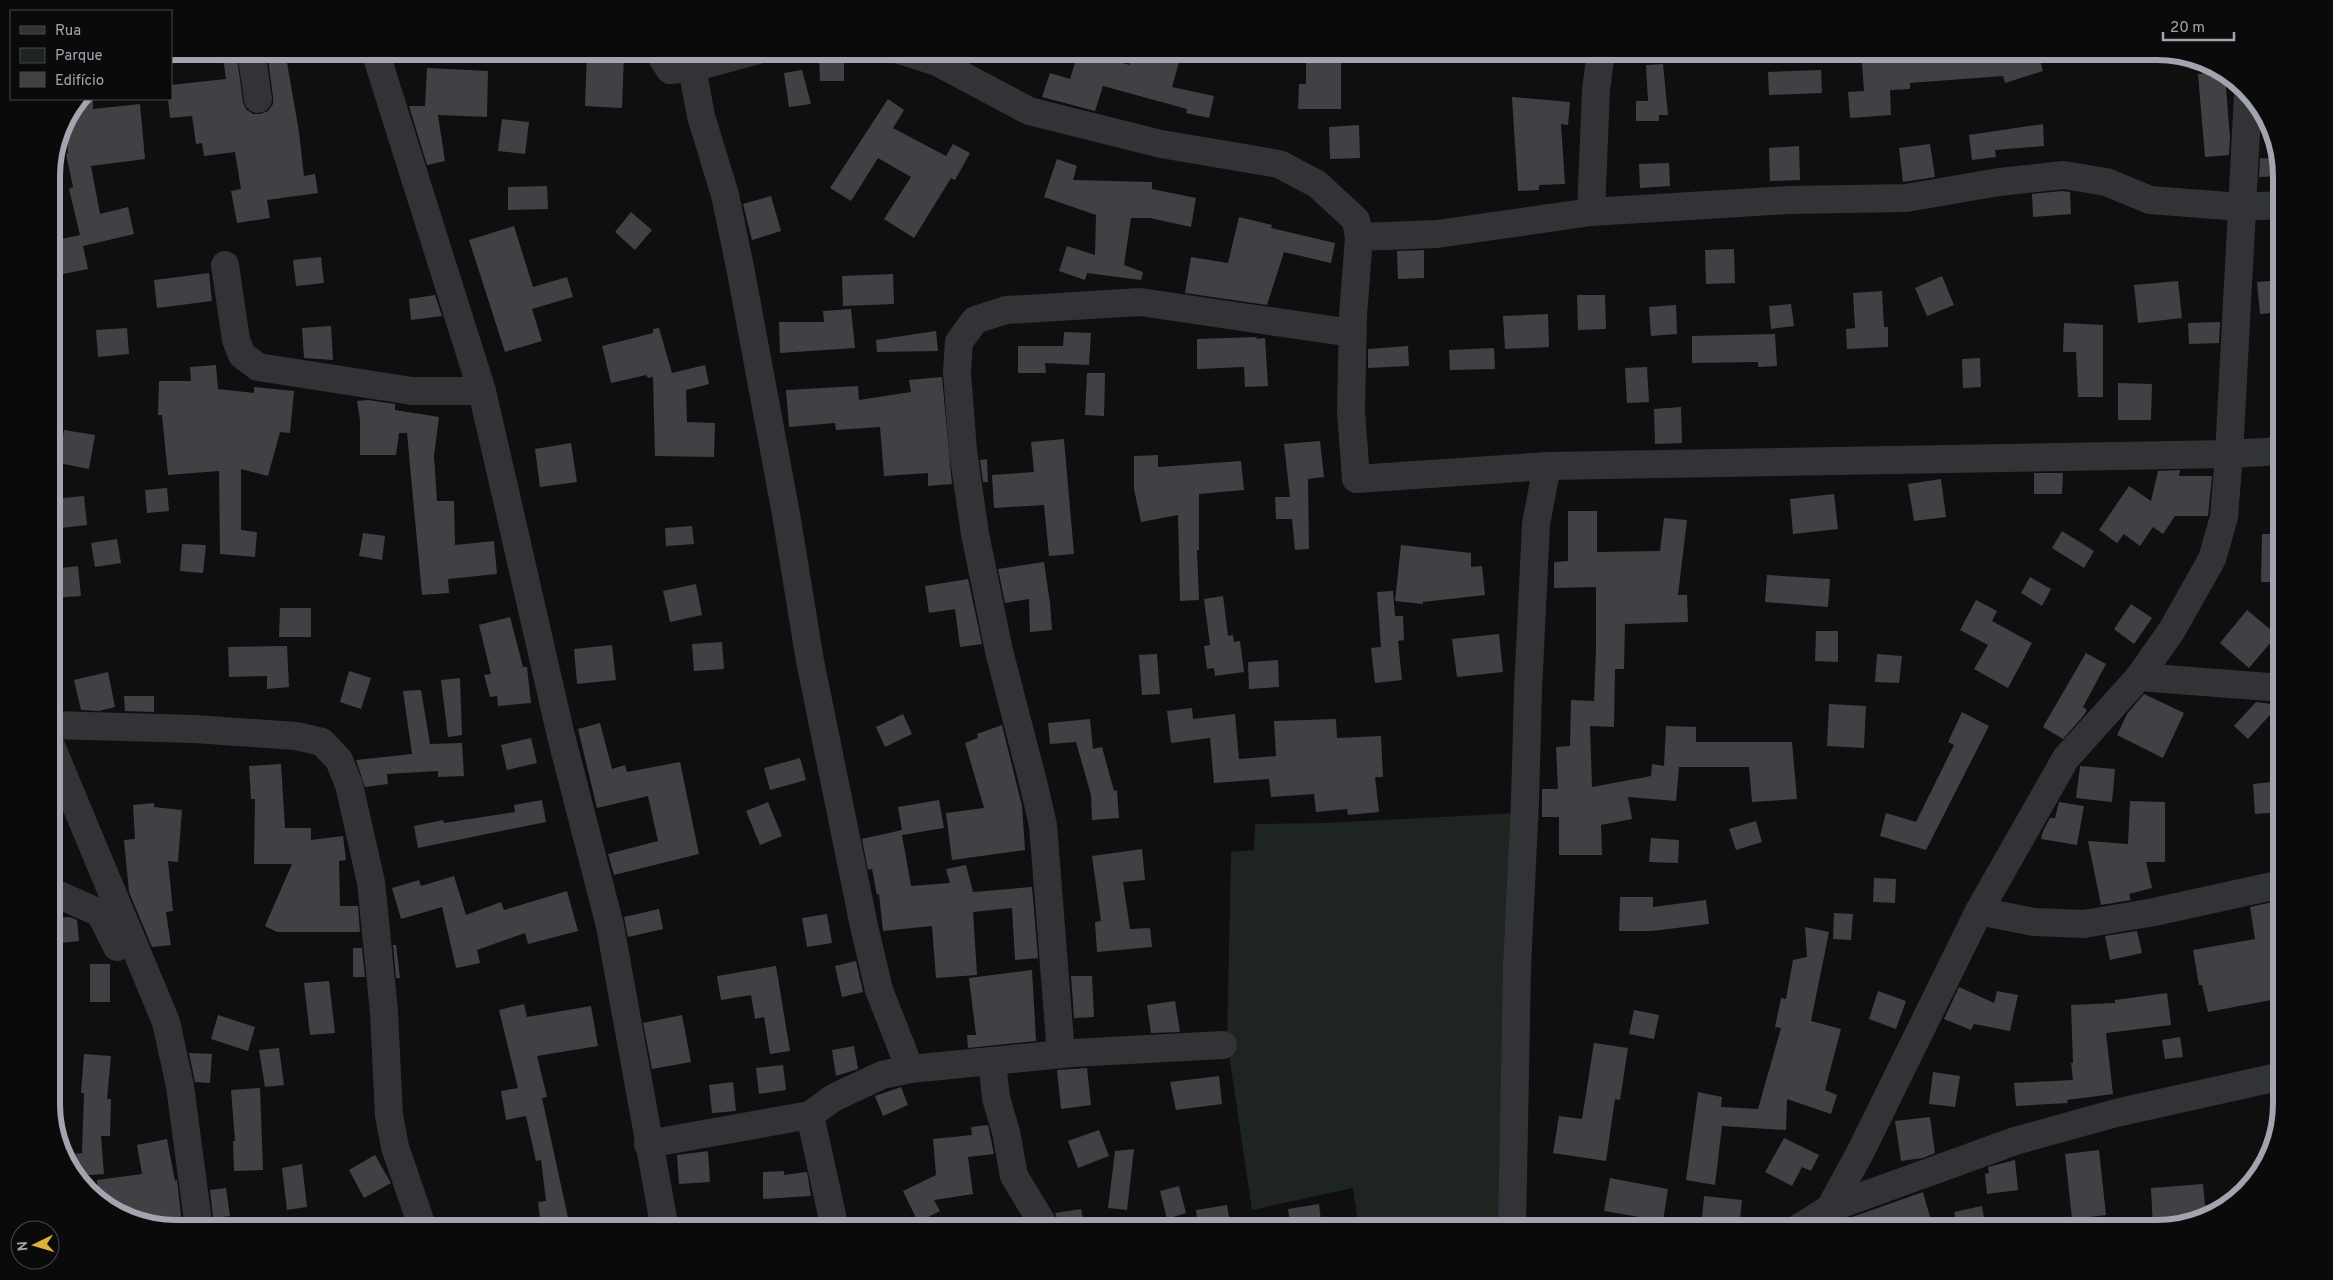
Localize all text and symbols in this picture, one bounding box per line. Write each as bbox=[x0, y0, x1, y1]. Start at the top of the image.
legend bbox=[10, 10, 172, 100]
scale bar bbox=[2163, 10, 2234, 42]
text: 20 m bbox=[2170, 19, 2205, 38]
text: Rua bbox=[55, 22, 81, 41]
text: Parque bbox=[55, 47, 103, 66]
text: Edifício bbox=[55, 72, 104, 91]
north arrow bbox=[10, 1220, 60, 1270]
text: N bbox=[15, 1240, 32, 1252]

